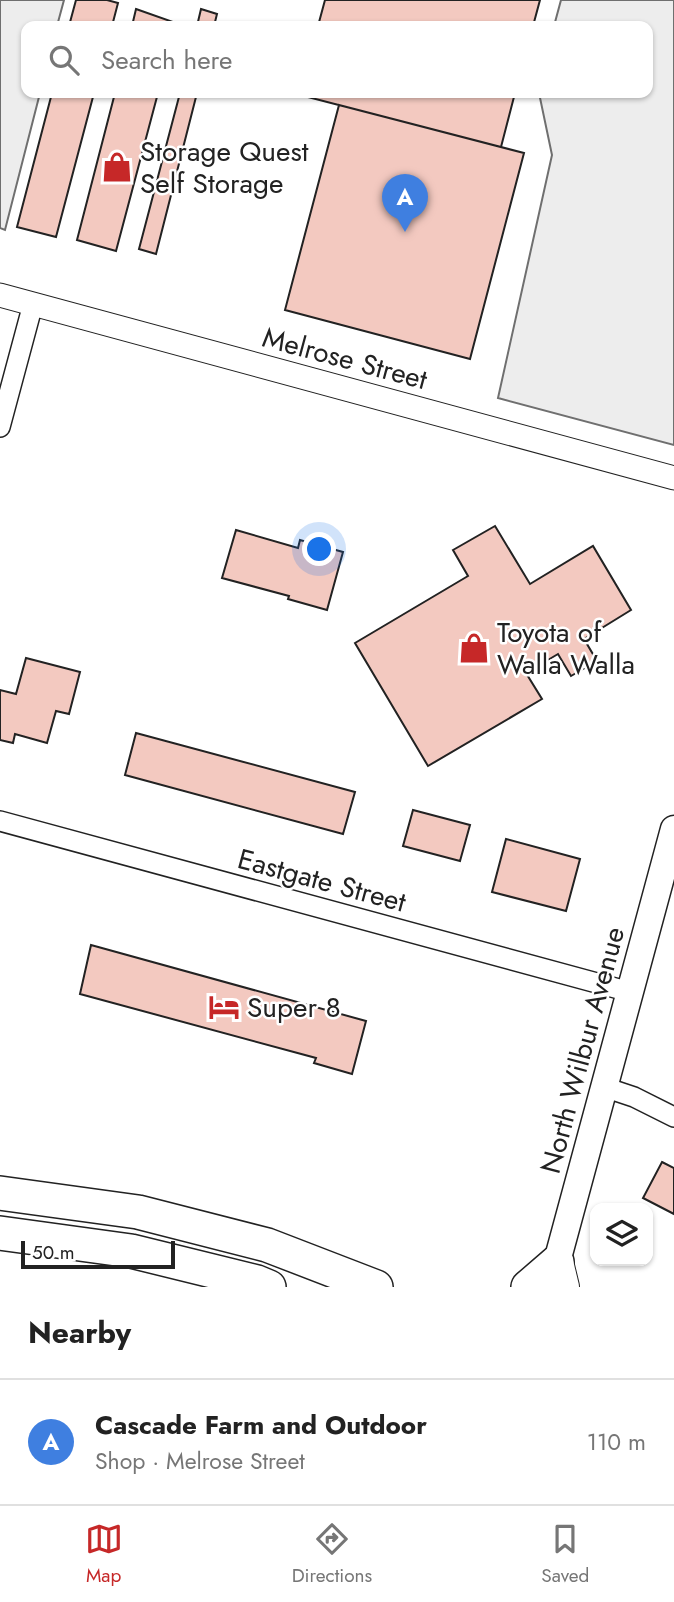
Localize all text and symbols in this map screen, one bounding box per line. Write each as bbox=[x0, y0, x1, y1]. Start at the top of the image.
search box bbox=[21, 21, 653, 98]
icon: search bbox=[45, 41, 83, 79]
text: Search here bbox=[101, 41, 233, 79]
place label: Storage Quest Self Storage bbox=[140, 131, 309, 204]
shop icon: Storage Quest Self Storage bbox=[100, 150, 134, 184]
pin: A bbox=[382, 174, 428, 232]
street label: Melrose Street bbox=[258, 317, 432, 400]
your location bbox=[302, 532, 336, 566]
place label: Toyota of Walla Walla bbox=[497, 612, 635, 685]
shop icon: Toyota of Walla Walla bbox=[457, 631, 491, 665]
street label: Eastgate Street bbox=[233, 838, 411, 923]
street label: North Wilbur Avenue bbox=[530, 922, 635, 1178]
place label: Super 8 bbox=[247, 987, 341, 1028]
hotel icon: Super 8 bbox=[207, 990, 241, 1024]
map controls bbox=[590, 1203, 653, 1266]
button: layers bbox=[590, 1203, 653, 1266]
scale bar bbox=[21, 1238, 175, 1270]
text: 50 m bbox=[32, 1239, 75, 1266]
text: Nearby bbox=[28, 1311, 131, 1354]
text: Cascade Farm and Outdoor bbox=[95, 1406, 427, 1444]
text: A bbox=[43, 1425, 59, 1459]
text: 110 m bbox=[587, 1425, 646, 1459]
text: Shop · Melrose Street bbox=[95, 1444, 305, 1478]
tab: Map bbox=[85, 1520, 123, 1589]
tab: Directions bbox=[292, 1520, 372, 1589]
tab: Saved bbox=[541, 1520, 589, 1589]

